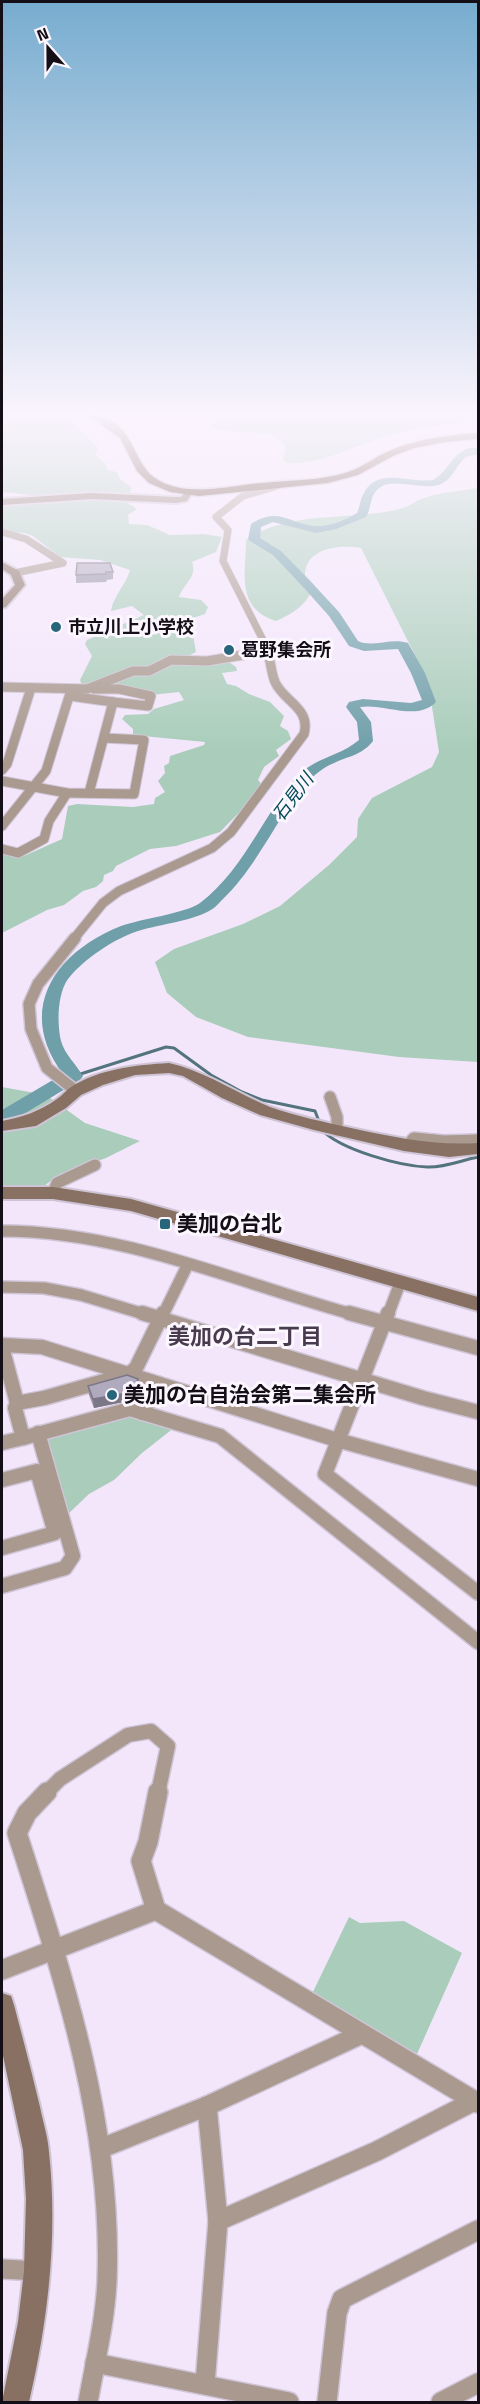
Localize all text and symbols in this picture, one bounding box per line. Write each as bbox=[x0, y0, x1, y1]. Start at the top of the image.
north arrow bbox=[18, 18, 78, 78]
text: N bbox=[33, 21, 52, 47]
place label: 市立川上小学校 bbox=[68, 613, 194, 640]
marker: 市立川上小学校 bbox=[49, 620, 63, 634]
place label: 葛野集会所 bbox=[241, 636, 331, 663]
marker: 葛野集会所 bbox=[222, 643, 236, 657]
water label: 石見川 bbox=[266, 765, 321, 826]
place label: 美加の台北 bbox=[177, 1207, 282, 1239]
marker: 美加の台北 bbox=[158, 1217, 172, 1231]
district label: 美加の台二丁目 bbox=[168, 1319, 322, 1353]
place label: 美加の台自治会第二集会所 bbox=[124, 1378, 376, 1410]
marker: 美加の台自治会第二集会所 bbox=[105, 1388, 119, 1402]

